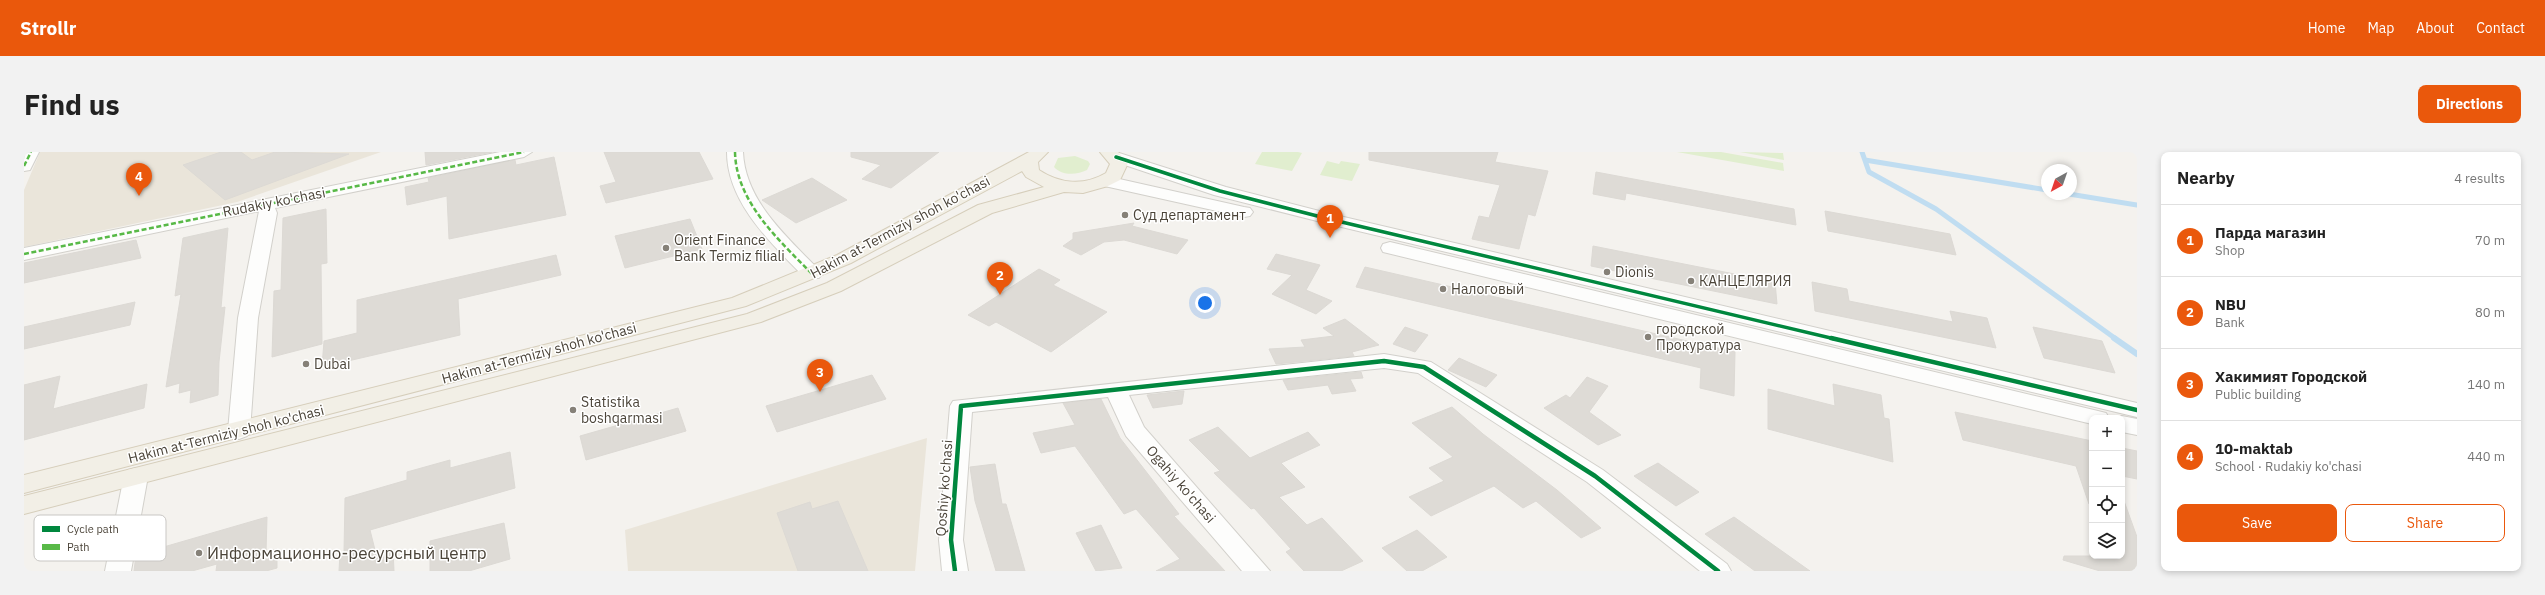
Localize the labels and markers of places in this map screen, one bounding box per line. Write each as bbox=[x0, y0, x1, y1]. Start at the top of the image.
pin: 4 bbox=[126, 163, 152, 196]
pin: 1 bbox=[1317, 205, 1343, 238]
place label: Суд департамент bbox=[1133, 206, 1246, 224]
marker: Суд департамент bbox=[1120, 210, 1130, 220]
place label: Orient Finance Bank Termiz filiali bbox=[674, 231, 785, 265]
marker: Orient Finance Bank Termiz filiali bbox=[661, 243, 671, 253]
pin: 2 bbox=[987, 262, 1013, 295]
place label: Dionis bbox=[1615, 263, 1654, 281]
marker: Dionis bbox=[1602, 267, 1612, 277]
place label: КАНЦЕЛЯРИЯ bbox=[1699, 272, 1791, 290]
marker: КАНЦЕЛЯРИЯ bbox=[1686, 276, 1696, 286]
place label: Налоговый bbox=[1451, 280, 1524, 298]
marker: Налоговый bbox=[1438, 284, 1448, 294]
place label: городской Прокуратура bbox=[1656, 320, 1742, 354]
marker: городской Прокуратура bbox=[1643, 332, 1653, 342]
place label: Dubai bbox=[314, 355, 350, 373]
marker: Dubai bbox=[301, 359, 311, 369]
pin: 3 bbox=[807, 359, 833, 392]
place label: Statistika boshqarmasi bbox=[581, 393, 662, 427]
marker: Statistika boshqarmasi bbox=[568, 405, 578, 415]
place label: Информационно-ресурсный центр bbox=[207, 542, 487, 564]
marker: Информационно-ресурсный центр bbox=[194, 548, 204, 558]

